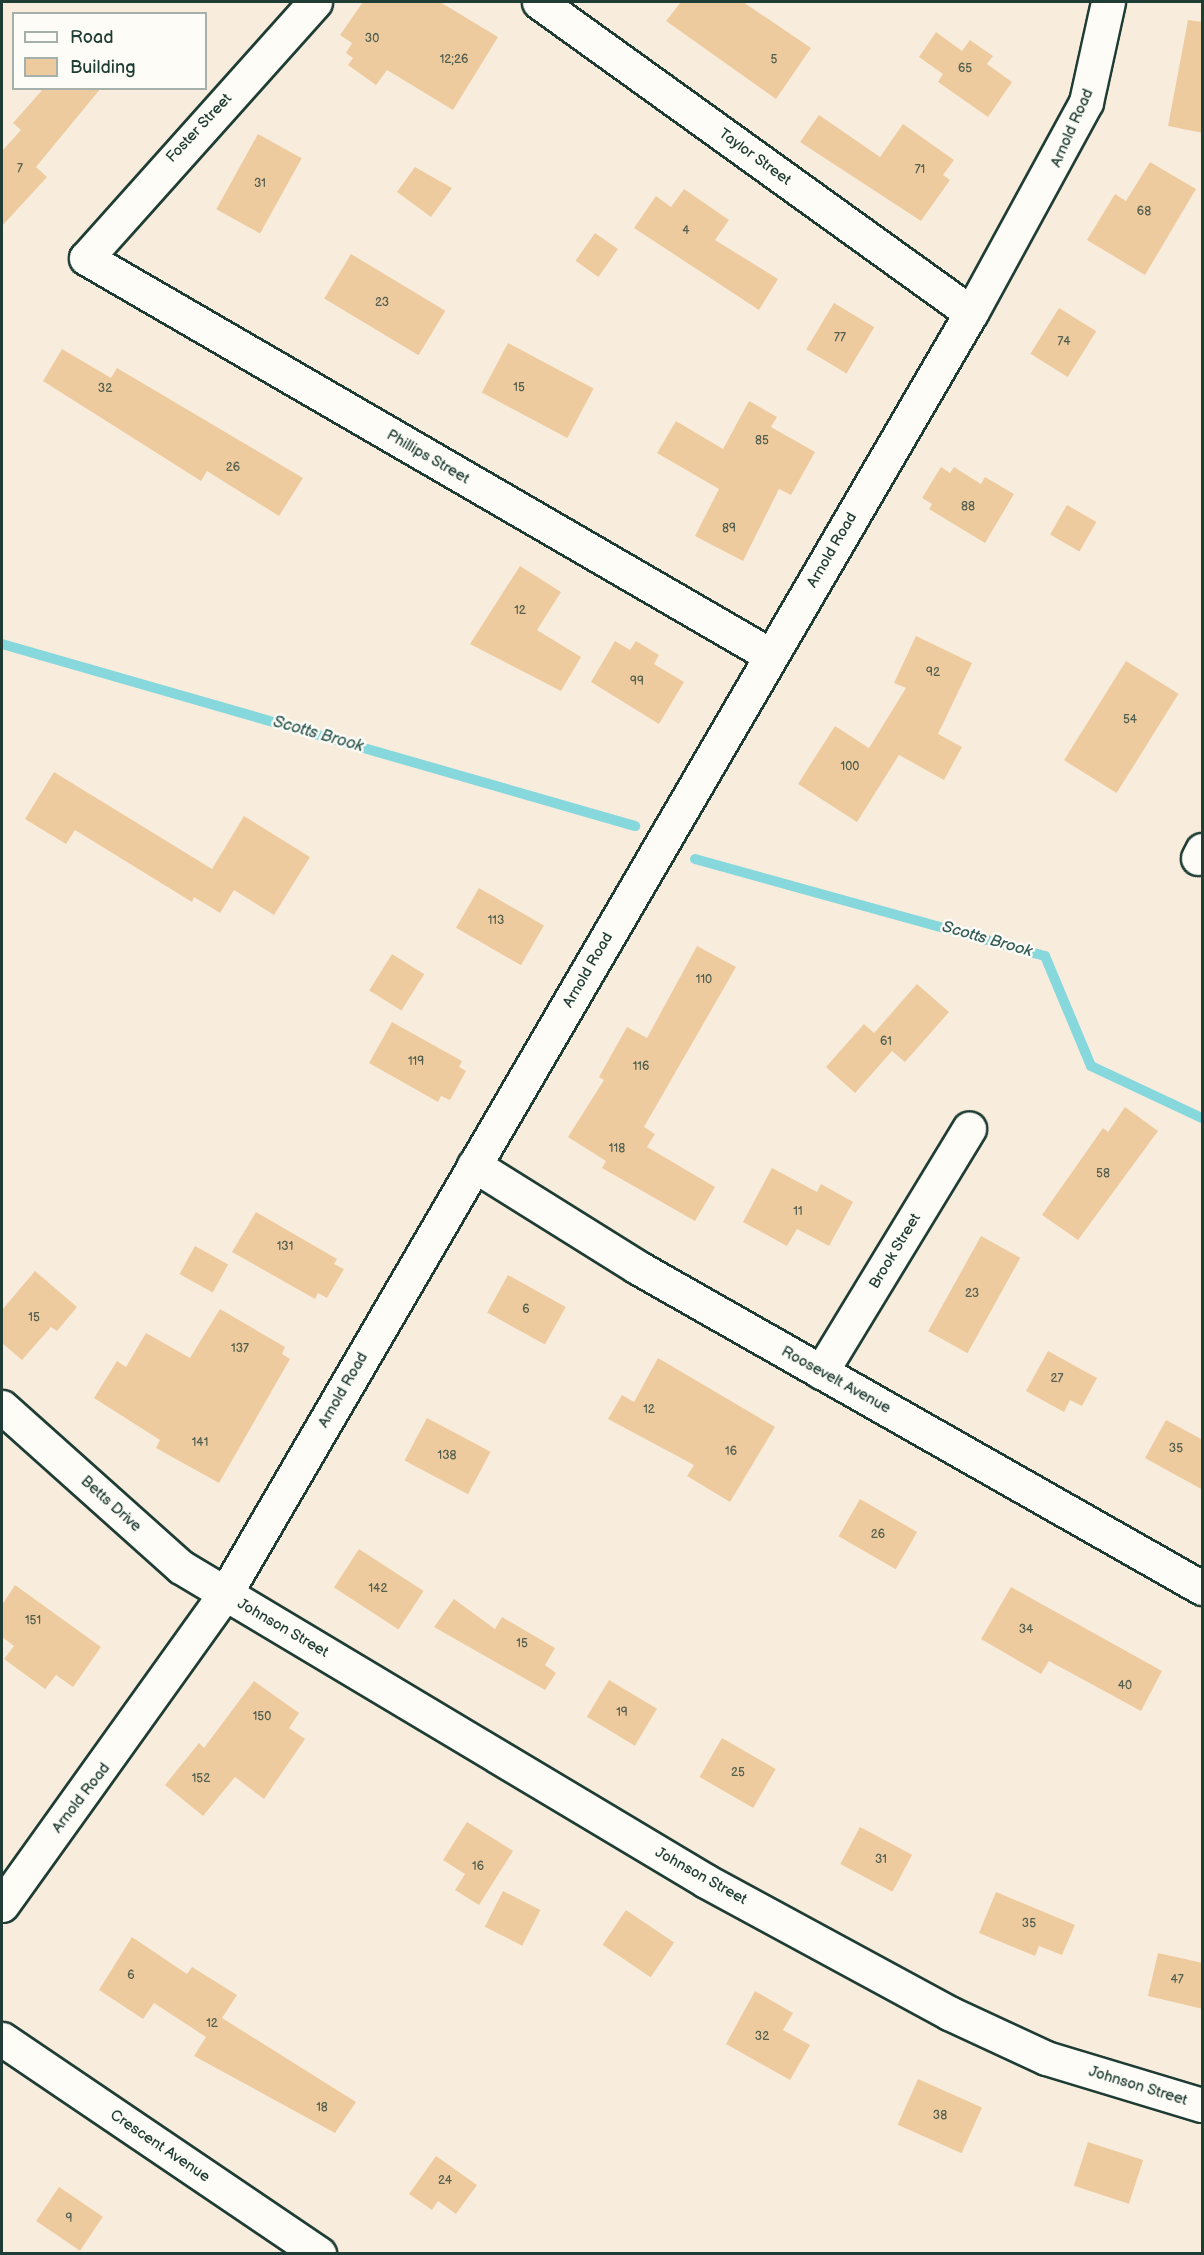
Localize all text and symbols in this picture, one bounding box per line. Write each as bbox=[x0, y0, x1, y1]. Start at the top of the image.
legend bbox=[12, 12, 207, 90]
text: Road bbox=[70, 27, 114, 48]
house number: 30 bbox=[365, 32, 379, 46]
house number: 12;26 bbox=[440, 53, 468, 67]
house number: 5 bbox=[771, 53, 777, 67]
text: Building bbox=[70, 57, 136, 78]
house number: 65 bbox=[958, 62, 972, 76]
street label: Arnold Road bbox=[1047, 86, 1097, 170]
street label: Foster Street bbox=[162, 90, 236, 166]
street label: Taylor Street bbox=[715, 125, 795, 189]
house number: 7 bbox=[17, 162, 23, 176]
house number: 71 bbox=[915, 163, 925, 177]
house number: 31 bbox=[254, 177, 266, 191]
house number: 68 bbox=[1137, 205, 1151, 219]
house number: 4 bbox=[682, 224, 690, 238]
house number: 23 bbox=[375, 296, 389, 310]
house number: 77 bbox=[834, 331, 846, 345]
house number: 74 bbox=[1057, 335, 1071, 349]
house number: 15 bbox=[513, 381, 525, 395]
house number: 32 bbox=[98, 382, 112, 396]
street label: Phillips Street bbox=[383, 426, 473, 488]
house number: 85 bbox=[755, 434, 769, 448]
house number: 26 bbox=[226, 461, 240, 475]
house number: 88 bbox=[961, 500, 975, 514]
street label: Arnold Road bbox=[803, 509, 861, 591]
house number: 89 bbox=[722, 522, 736, 536]
house number: 12 bbox=[514, 604, 526, 618]
house number: 92 bbox=[926, 666, 940, 680]
house number: 99 bbox=[630, 675, 644, 689]
water label: Scotts Brook bbox=[271, 713, 365, 757]
house number: 54 bbox=[1123, 713, 1137, 727]
house number: 100 bbox=[841, 760, 859, 774]
house number: 113 bbox=[488, 914, 504, 928]
water label: Scotts Brook bbox=[940, 918, 1034, 962]
street label: Arnold Road bbox=[559, 929, 617, 1011]
house number: 110 bbox=[696, 973, 712, 987]
house number: 61 bbox=[880, 1035, 892, 1049]
house number: 119 bbox=[408, 1055, 424, 1069]
house number: 116 bbox=[633, 1060, 649, 1074]
house number: 118 bbox=[609, 1142, 625, 1156]
house number: 58 bbox=[1096, 1167, 1110, 1181]
house number: 11 bbox=[793, 1205, 803, 1219]
street label: Brook Street bbox=[865, 1210, 925, 1292]
house number: 131 bbox=[277, 1240, 293, 1254]
house number: 23 bbox=[965, 1287, 979, 1301]
house number: 6 bbox=[522, 1303, 530, 1317]
house number: 15 bbox=[28, 1311, 40, 1325]
house number: 137 bbox=[231, 1342, 249, 1356]
street label: Roosevelt Avenue bbox=[778, 1343, 894, 1417]
street label: Arnold Road bbox=[314, 1349, 372, 1431]
house number: 27 bbox=[1051, 1372, 1063, 1386]
house number: 12 bbox=[643, 1403, 655, 1417]
house number: 141 bbox=[192, 1436, 208, 1450]
house number: 35 bbox=[1169, 1442, 1183, 1456]
house number: 16 bbox=[725, 1445, 737, 1459]
house number: 138 bbox=[437, 1449, 457, 1463]
street label: Betts Drive bbox=[77, 1472, 145, 1536]
house number: 26 bbox=[871, 1528, 885, 1542]
house number: 142 bbox=[368, 1582, 388, 1596]
street label: Johnson Street bbox=[234, 1595, 332, 1661]
house number: 151 bbox=[25, 1614, 41, 1628]
house number: 34 bbox=[1019, 1623, 1033, 1637]
house number: 15 bbox=[516, 1637, 528, 1651]
house number: 40 bbox=[1118, 1679, 1132, 1693]
house number: 19 bbox=[616, 1706, 628, 1720]
house number: 150 bbox=[253, 1710, 271, 1724]
street label: Arnold Road bbox=[48, 1759, 114, 1837]
house number: 25 bbox=[731, 1766, 745, 1780]
house number: 152 bbox=[192, 1772, 210, 1786]
street label: Johnson Street bbox=[652, 1843, 750, 1909]
house number: 31 bbox=[875, 1853, 887, 1867]
house number: 16 bbox=[472, 1860, 484, 1874]
house number: 35 bbox=[1022, 1917, 1036, 1931]
house number: 6 bbox=[127, 1969, 135, 1983]
house number: 47 bbox=[1170, 1973, 1184, 1987]
house number: 12 bbox=[206, 2017, 218, 2031]
house number: 32 bbox=[755, 2030, 769, 2044]
street label: Johnson Street bbox=[1086, 2062, 1190, 2110]
house number: 18 bbox=[316, 2101, 328, 2115]
street label: Crescent Avenue bbox=[107, 2106, 213, 2186]
house number: 38 bbox=[933, 2109, 947, 2123]
house number: 24 bbox=[438, 2174, 452, 2188]
house number: 9 bbox=[66, 2212, 72, 2226]

